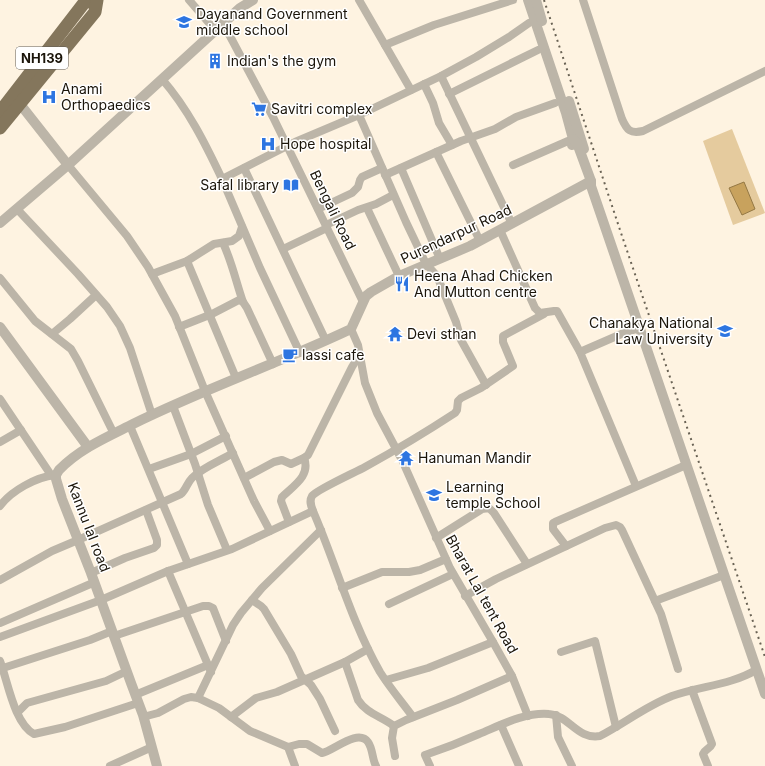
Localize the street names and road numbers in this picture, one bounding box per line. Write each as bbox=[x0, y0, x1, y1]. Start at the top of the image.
road number: NH139 bbox=[16, 47, 68, 69]
street label: Bengali Road bbox=[307, 167, 360, 252]
street label: Purendarpur Road bbox=[398, 200, 514, 267]
street label: Kannu lal road bbox=[65, 480, 114, 574]
street label: Bharat Lal tent Road bbox=[443, 531, 522, 656]

